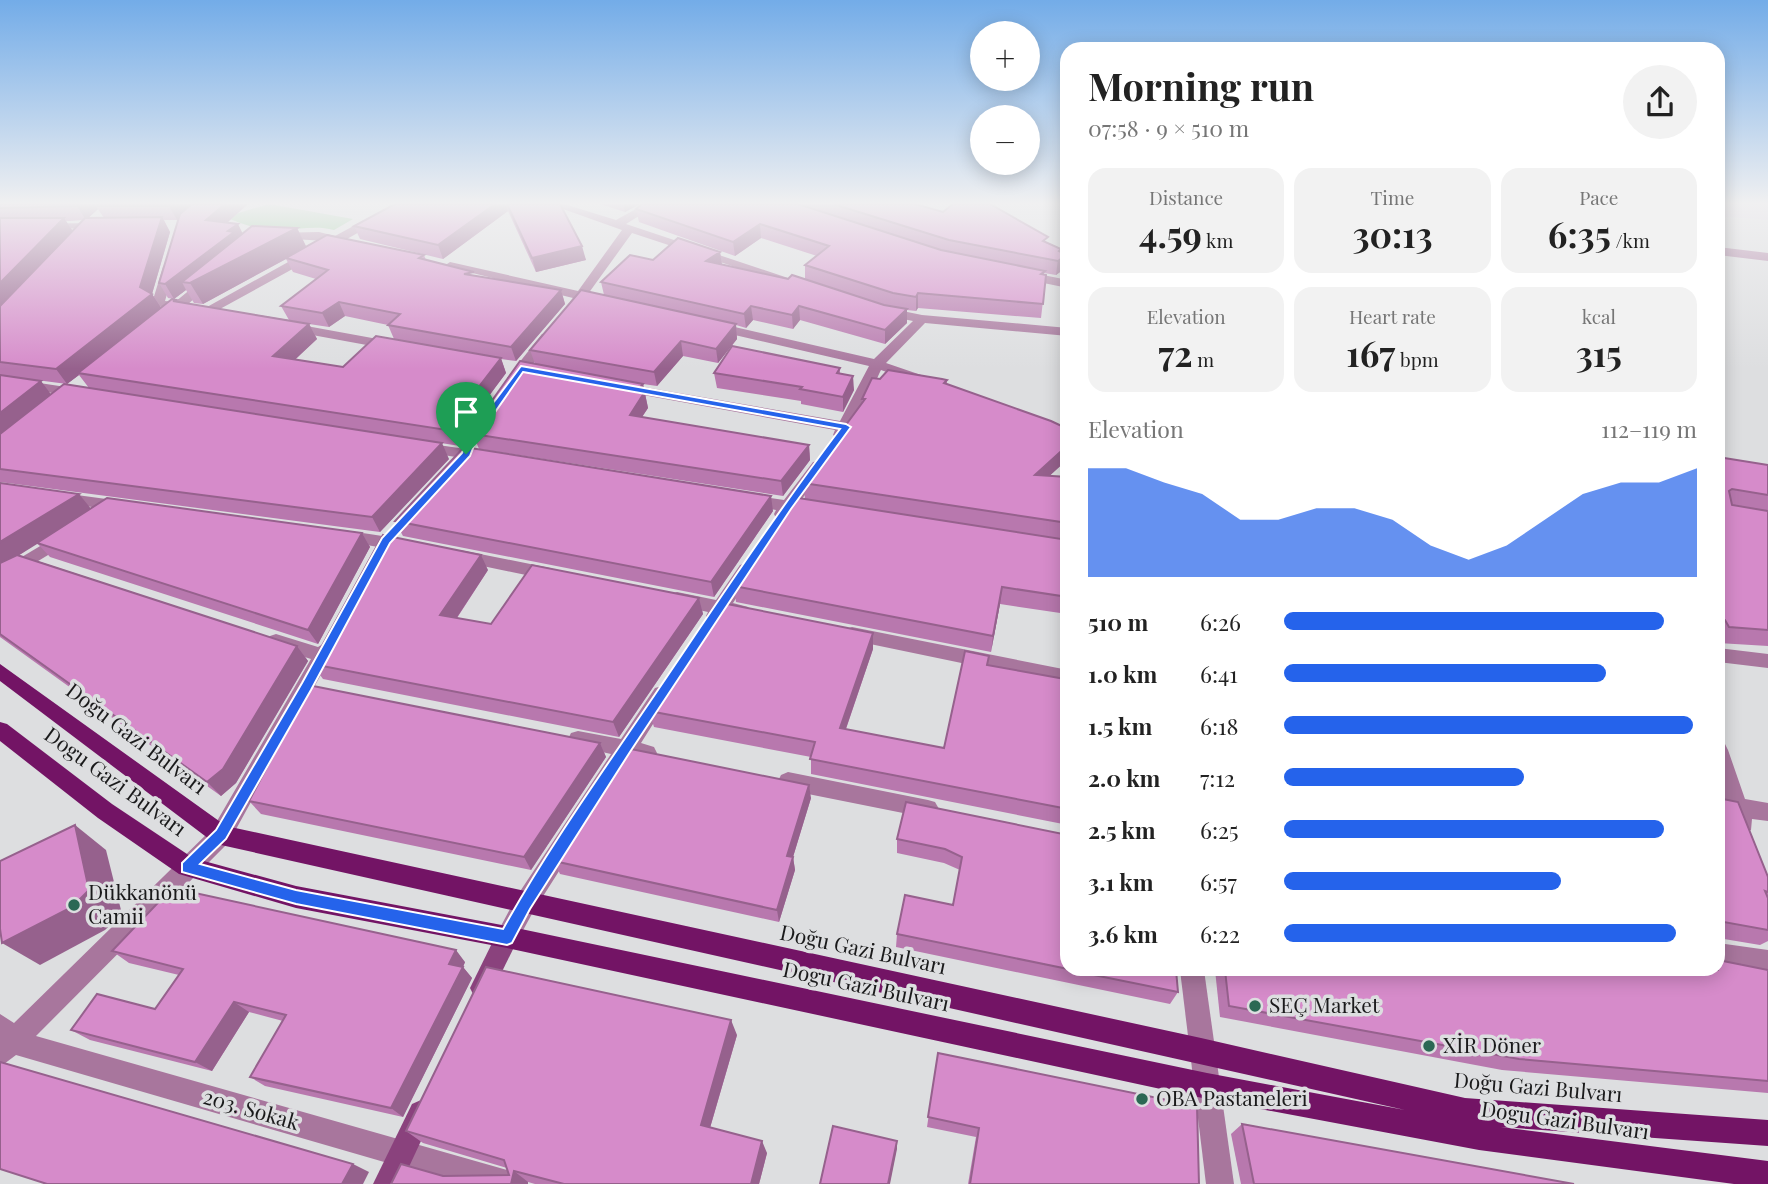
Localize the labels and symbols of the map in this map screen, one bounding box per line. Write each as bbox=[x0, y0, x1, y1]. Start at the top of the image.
pin bbox=[436, 382, 496, 454]
street label: Doğu Gazi Bulvarı bbox=[61, 675, 213, 799]
street label: Dogu Gazi Bulvarı bbox=[40, 719, 193, 841]
place label: Dükkanönü Camii bbox=[88, 877, 197, 929]
marker: Dükkanönü Camii bbox=[66, 897, 82, 913]
street label: Doğu Gazi Bulvarı bbox=[778, 917, 949, 979]
street label: Dogu Gazi Bulvarı bbox=[781, 954, 952, 1016]
place label: SEÇ Market bbox=[1269, 990, 1380, 1018]
marker: SEÇ Market bbox=[1247, 998, 1263, 1014]
place label: XİR Döner bbox=[1443, 1030, 1542, 1058]
marker: XİR Döner bbox=[1421, 1038, 1437, 1054]
street label: Doğu Gazi Bulvarı bbox=[1453, 1065, 1624, 1107]
street label: 203. Sokak bbox=[200, 1081, 303, 1135]
place label: OBA Pastaneleri bbox=[1156, 1083, 1308, 1111]
marker: OBA Pastaneleri bbox=[1134, 1091, 1150, 1107]
street label: Dogu Gazi Bulvarı bbox=[1480, 1093, 1651, 1145]

